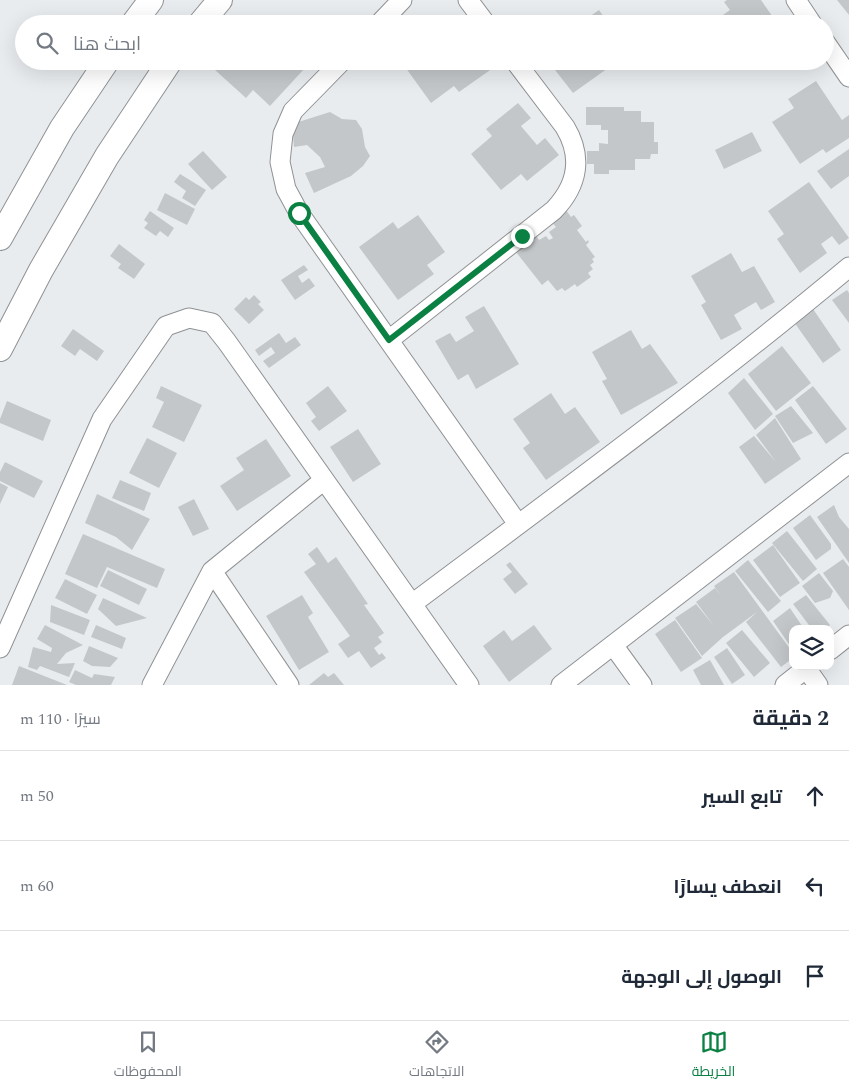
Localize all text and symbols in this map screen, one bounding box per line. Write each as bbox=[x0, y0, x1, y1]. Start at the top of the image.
search box bbox=[15, 15, 834, 70]
icon: search bbox=[33, 29, 61, 57]
text: ابحث هنا bbox=[73, 30, 141, 59]
route start bbox=[288, 202, 311, 225]
route end bbox=[511, 225, 534, 248]
map controls bbox=[789, 625, 834, 670]
button: layers bbox=[789, 625, 834, 670]
text: 2 دقيقة bbox=[753, 703, 829, 735]
text: سيرًا · 110 m bbox=[20, 707, 101, 731]
icon: ahead bbox=[801, 782, 829, 810]
text: تابع السير bbox=[702, 783, 782, 812]
text: 50 m bbox=[20, 784, 54, 808]
icon: left bbox=[801, 872, 829, 900]
text: انعطف يسارًا bbox=[674, 873, 782, 902]
text: 60 m bbox=[20, 874, 54, 898]
icon: arrive bbox=[801, 962, 829, 990]
text: الوصول إلى الوجهة bbox=[621, 963, 782, 992]
tab: المحفوظات bbox=[114, 1028, 182, 1084]
tab: الاتجاهات bbox=[409, 1028, 464, 1084]
tab: الخريطة bbox=[692, 1028, 735, 1084]

